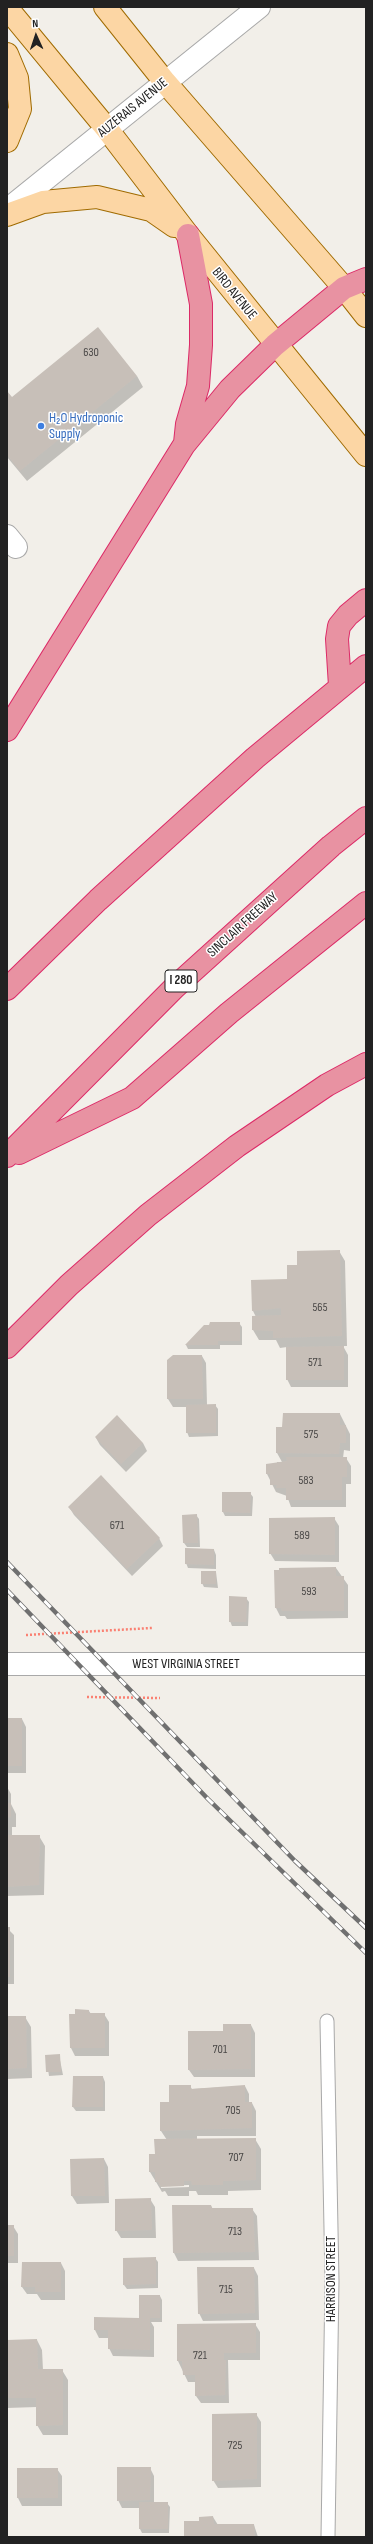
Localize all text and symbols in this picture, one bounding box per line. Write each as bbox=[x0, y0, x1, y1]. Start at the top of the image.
north arrow bbox=[16, 16, 56, 56]
text: N bbox=[32, 17, 39, 30]
street label: AUZERAIS AVENUE bbox=[95, 75, 171, 141]
street label: BIRD AVENUE bbox=[208, 265, 260, 323]
house number: 630 bbox=[83, 346, 99, 360]
place label: H₂O Hydroponic Supply bbox=[49, 410, 123, 442]
marker: H₂O Hydroponic Supply bbox=[36, 421, 46, 431]
street label: SINCLAIR FREEWAY bbox=[204, 889, 282, 961]
road number: I 280 bbox=[165, 970, 197, 992]
house number: 565 bbox=[313, 1301, 327, 1315]
house number: 571 bbox=[308, 1356, 322, 1370]
house number: 575 bbox=[304, 1428, 318, 1442]
house number: 583 bbox=[298, 1474, 314, 1488]
house number: 671 bbox=[110, 1519, 124, 1533]
house number: 589 bbox=[294, 1529, 310, 1543]
house number: 593 bbox=[301, 1585, 317, 1599]
street label: WEST VIRGINIA STREET bbox=[132, 1656, 240, 1672]
house number: 701 bbox=[213, 2043, 227, 2057]
house number: 705 bbox=[226, 2104, 240, 2118]
house number: 707 bbox=[229, 2151, 243, 2165]
house number: 713 bbox=[228, 2225, 242, 2239]
street label: HARRISON STREET bbox=[323, 2236, 339, 2322]
house number: 715 bbox=[219, 2283, 233, 2297]
house number: 721 bbox=[193, 2349, 207, 2363]
house number: 725 bbox=[228, 2439, 242, 2453]

